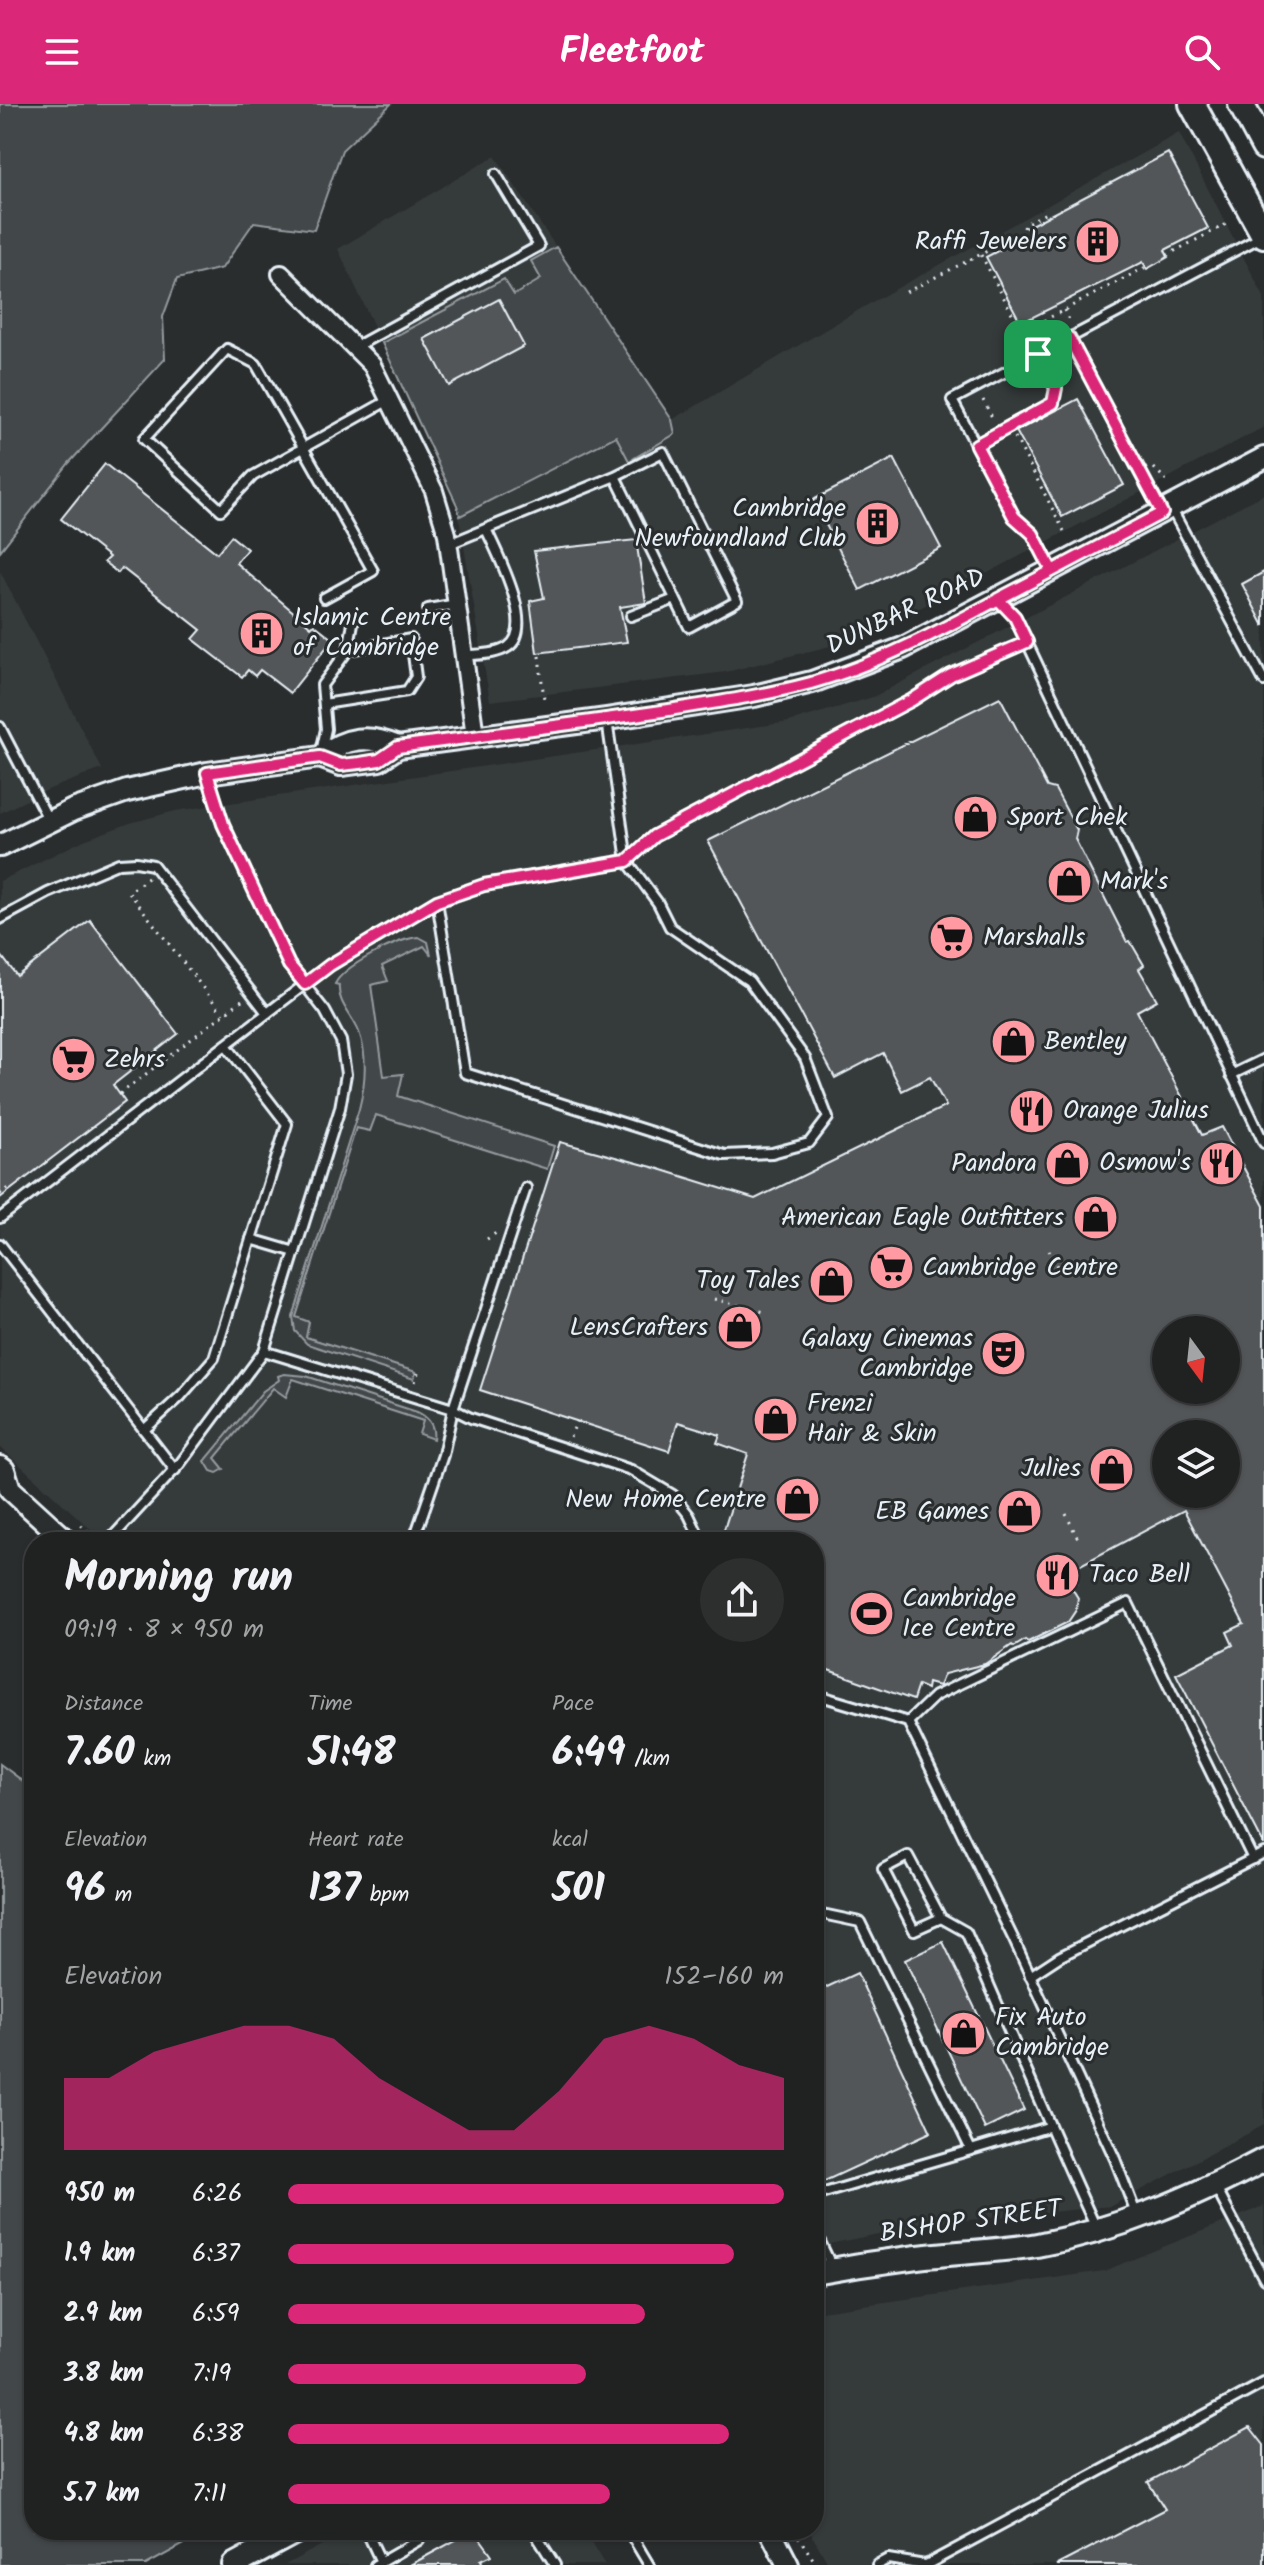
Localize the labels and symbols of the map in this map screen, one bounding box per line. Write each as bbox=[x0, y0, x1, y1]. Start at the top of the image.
building icon: Raffi Jewelers bbox=[1074, 218, 1122, 266]
place label: Raffi Jewelers bbox=[915, 221, 1067, 263]
pin bbox=[1004, 320, 1072, 388]
place label: Cambridge Newfoundland Club bbox=[634, 488, 846, 560]
building icon: Cambridge Newfoundland Club bbox=[853, 500, 901, 548]
street label: DUNBAR ROAD bbox=[819, 557, 993, 667]
place label: Islamic Centre of Cambridge bbox=[293, 597, 451, 669]
building icon: Islamic Centre of Cambridge bbox=[238, 609, 286, 657]
shop icon: Sport Chek bbox=[952, 794, 1000, 842]
place label: Sport Chek bbox=[1007, 797, 1128, 839]
shop icon: Mark's bbox=[1045, 858, 1093, 906]
place label: Mark's bbox=[1100, 861, 1168, 903]
supermarket icon: Marshalls bbox=[928, 914, 976, 962]
place label: Marshalls bbox=[983, 917, 1085, 959]
shop icon: Bentley bbox=[989, 1018, 1037, 1066]
place label: Bentley bbox=[1044, 1021, 1127, 1063]
supermarket icon: Zehrs bbox=[49, 1036, 97, 1084]
place label: Zehrs bbox=[104, 1039, 165, 1081]
restaurant icon: Orange Julius bbox=[1008, 1087, 1056, 1135]
place label: Orange Julius bbox=[1063, 1090, 1209, 1132]
restaurant icon: Osmow's bbox=[1198, 1139, 1246, 1187]
shop icon: Pandora bbox=[1044, 1140, 1092, 1188]
place label: Osmow's bbox=[1099, 1142, 1191, 1184]
place label: Pandora bbox=[951, 1143, 1037, 1185]
shop icon: American Eagle Outfitters bbox=[1071, 1194, 1119, 1242]
place label: American Eagle Outfitters bbox=[781, 1197, 1064, 1239]
supermarket icon: Cambridge Centre bbox=[867, 1244, 915, 1292]
place label: Cambridge Centre bbox=[922, 1247, 1118, 1289]
shop icon: Toy Tales bbox=[807, 1257, 855, 1305]
place label: Toy Tales bbox=[696, 1260, 800, 1302]
shop icon: LensCrafters bbox=[715, 1304, 763, 1352]
place label: LensCrafters bbox=[570, 1307, 708, 1349]
north arrow bbox=[1152, 1316, 1240, 1404]
place label: Galaxy Cinemas Cambridge bbox=[801, 1318, 973, 1390]
theatre icon: Galaxy Cinemas Cambridge bbox=[980, 1330, 1028, 1378]
place label: Frenzi Hair & Skin bbox=[807, 1383, 937, 1455]
shop icon: Frenzi Hair & Skin bbox=[752, 1395, 800, 1443]
shop icon: Julies bbox=[1088, 1445, 1136, 1493]
place label: Julies bbox=[1021, 1448, 1081, 1490]
shop icon: New Home Centre bbox=[773, 1476, 821, 1524]
place label: New Home Centre bbox=[565, 1479, 766, 1521]
shop icon: EB Games bbox=[996, 1488, 1044, 1536]
place label: EB Games bbox=[875, 1491, 989, 1533]
restaurant icon: Taco Bell bbox=[1034, 1551, 1082, 1599]
place label: Taco Bell bbox=[1089, 1554, 1190, 1596]
place label: Cambridge Ice Centre bbox=[902, 1578, 1016, 1650]
sports icon: Cambridge Ice Centre bbox=[847, 1590, 895, 1638]
place label: Fix Auto Cambridge bbox=[995, 1997, 1109, 2069]
shop icon: Fix Auto Cambridge bbox=[940, 2009, 988, 2057]
street label: BISHOP STREET bbox=[877, 2188, 1067, 2256]

